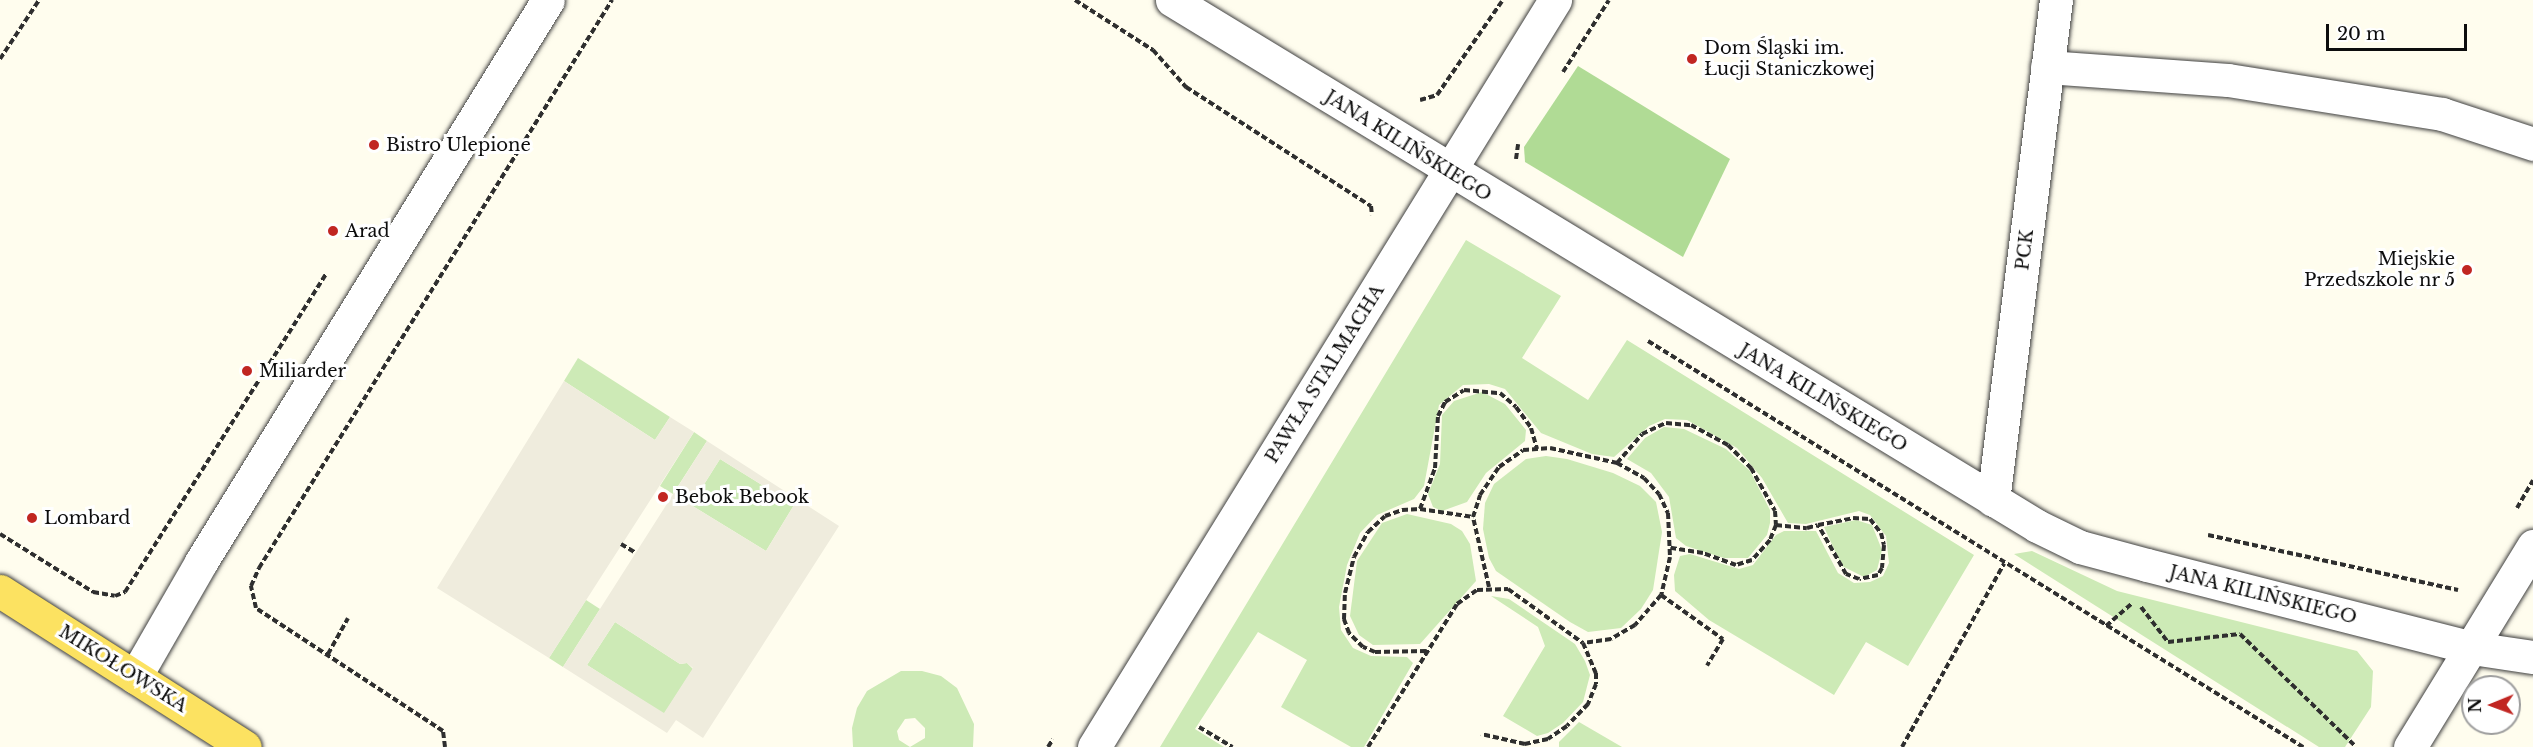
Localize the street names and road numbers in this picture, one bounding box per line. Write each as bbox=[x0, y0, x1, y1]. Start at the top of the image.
street label: JANA KILIŃSKIEGO bbox=[1320, 86, 1496, 206]
street label: PCK bbox=[2012, 228, 2038, 272]
street label: PAWŁA STALMACHA bbox=[1261, 280, 1389, 468]
street label: JANA KILIŃSKIEGO bbox=[1735, 339, 1911, 457]
street label: JANA KILIŃSKIEGO bbox=[2167, 561, 2359, 629]
street label: MIKOŁOWSKA bbox=[55, 621, 191, 717]

